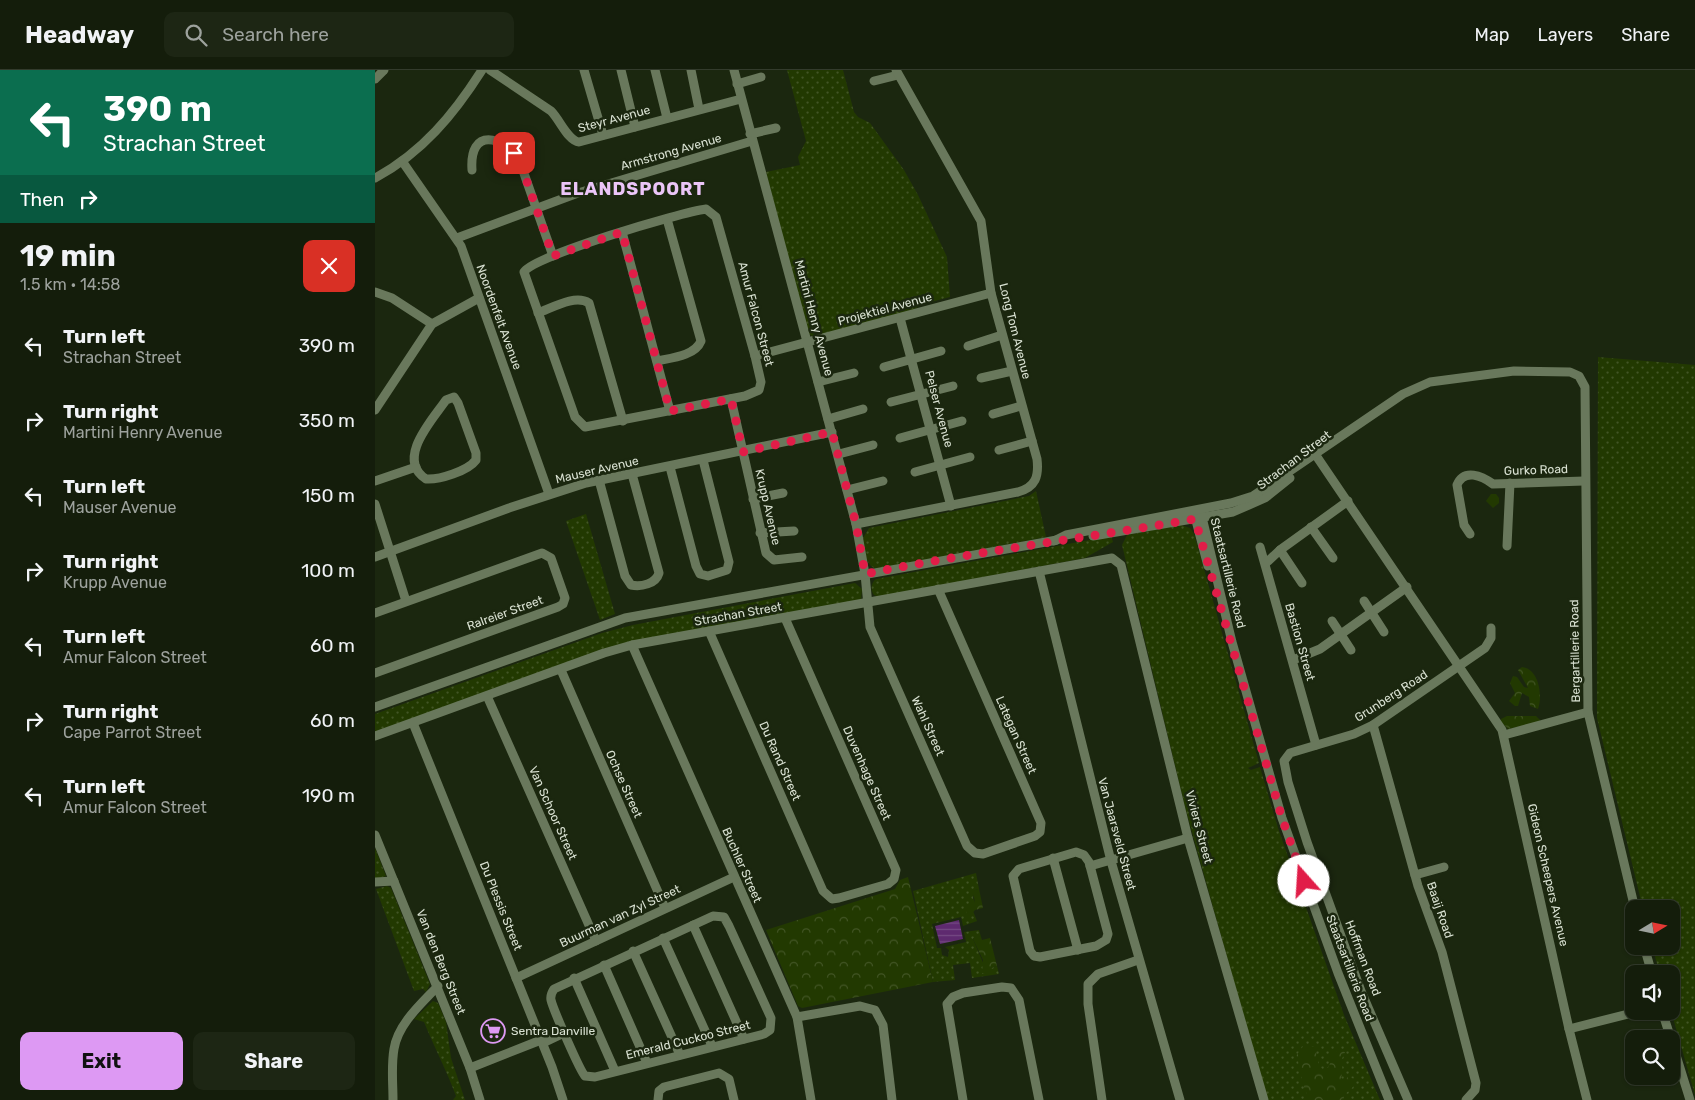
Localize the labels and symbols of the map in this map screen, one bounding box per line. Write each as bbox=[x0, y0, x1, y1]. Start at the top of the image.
street label: Steyr Avenue bbox=[576, 103, 652, 135]
street label: Armstrong Avenue bbox=[619, 131, 723, 173]
pin bbox=[493, 132, 535, 174]
district label: ELANDSPOORT bbox=[560, 178, 706, 200]
street label: Martini Henry Avenue bbox=[792, 258, 836, 378]
street label: Amur Falcon Street bbox=[735, 260, 777, 368]
street label: Noordenfelt Avenue bbox=[473, 262, 525, 372]
street label: Long Tom Avenue bbox=[996, 281, 1034, 381]
street label: Projektiel Avenue bbox=[836, 290, 934, 328]
street label: Pelser Avenue bbox=[922, 369, 956, 449]
street label: Strachan Street bbox=[1254, 428, 1334, 492]
street label: Mauser Avenue bbox=[554, 454, 640, 486]
street label: Gurko Road bbox=[1504, 462, 1568, 478]
street label: Krupp Avenue bbox=[752, 467, 784, 547]
street label: Staatsartillerie Road bbox=[1208, 516, 1248, 630]
street label: Ralreier Street bbox=[465, 593, 545, 633]
street label: Strachan Street bbox=[693, 599, 783, 629]
street label: Bergartillerie Road bbox=[1567, 599, 1583, 703]
street label: Bastion Street bbox=[1282, 602, 1318, 683]
street label: Grunberg Road bbox=[1352, 667, 1430, 725]
street label: Wahl Street bbox=[909, 694, 948, 758]
street label: Lategan Street bbox=[993, 694, 1039, 776]
street label: Du Rand Street bbox=[756, 719, 804, 803]
street label: Duvenhage Street bbox=[840, 724, 894, 822]
street label: Ochse Street bbox=[603, 748, 645, 820]
street label: Van Schoor Street bbox=[526, 764, 580, 862]
street label: Van Jaarsveld Street bbox=[1095, 776, 1139, 892]
street label: Viviers Street bbox=[1182, 789, 1216, 865]
street label: Gideon Scheepers Avenue bbox=[1525, 802, 1571, 948]
street label: Buchler Street bbox=[719, 825, 765, 905]
position arrow bbox=[1277, 854, 1329, 906]
street label: Du Plessis Street bbox=[477, 859, 525, 953]
street label: Baaij Road bbox=[1424, 880, 1456, 940]
street label: Buurman van Zyl Street bbox=[557, 882, 683, 950]
north arrow bbox=[1625, 900, 1680, 955]
street label: Van den Berg Street bbox=[414, 907, 469, 1017]
street label: Staatsartillerie Road bbox=[1323, 913, 1377, 1023]
street label: Hoffman Road bbox=[1342, 918, 1384, 998]
supermarket icon: Sentra Danville bbox=[480, 1018, 506, 1044]
street label: Emerald Cuckoo Street bbox=[624, 1018, 752, 1062]
place label: Sentra Danville bbox=[511, 1024, 595, 1038]

